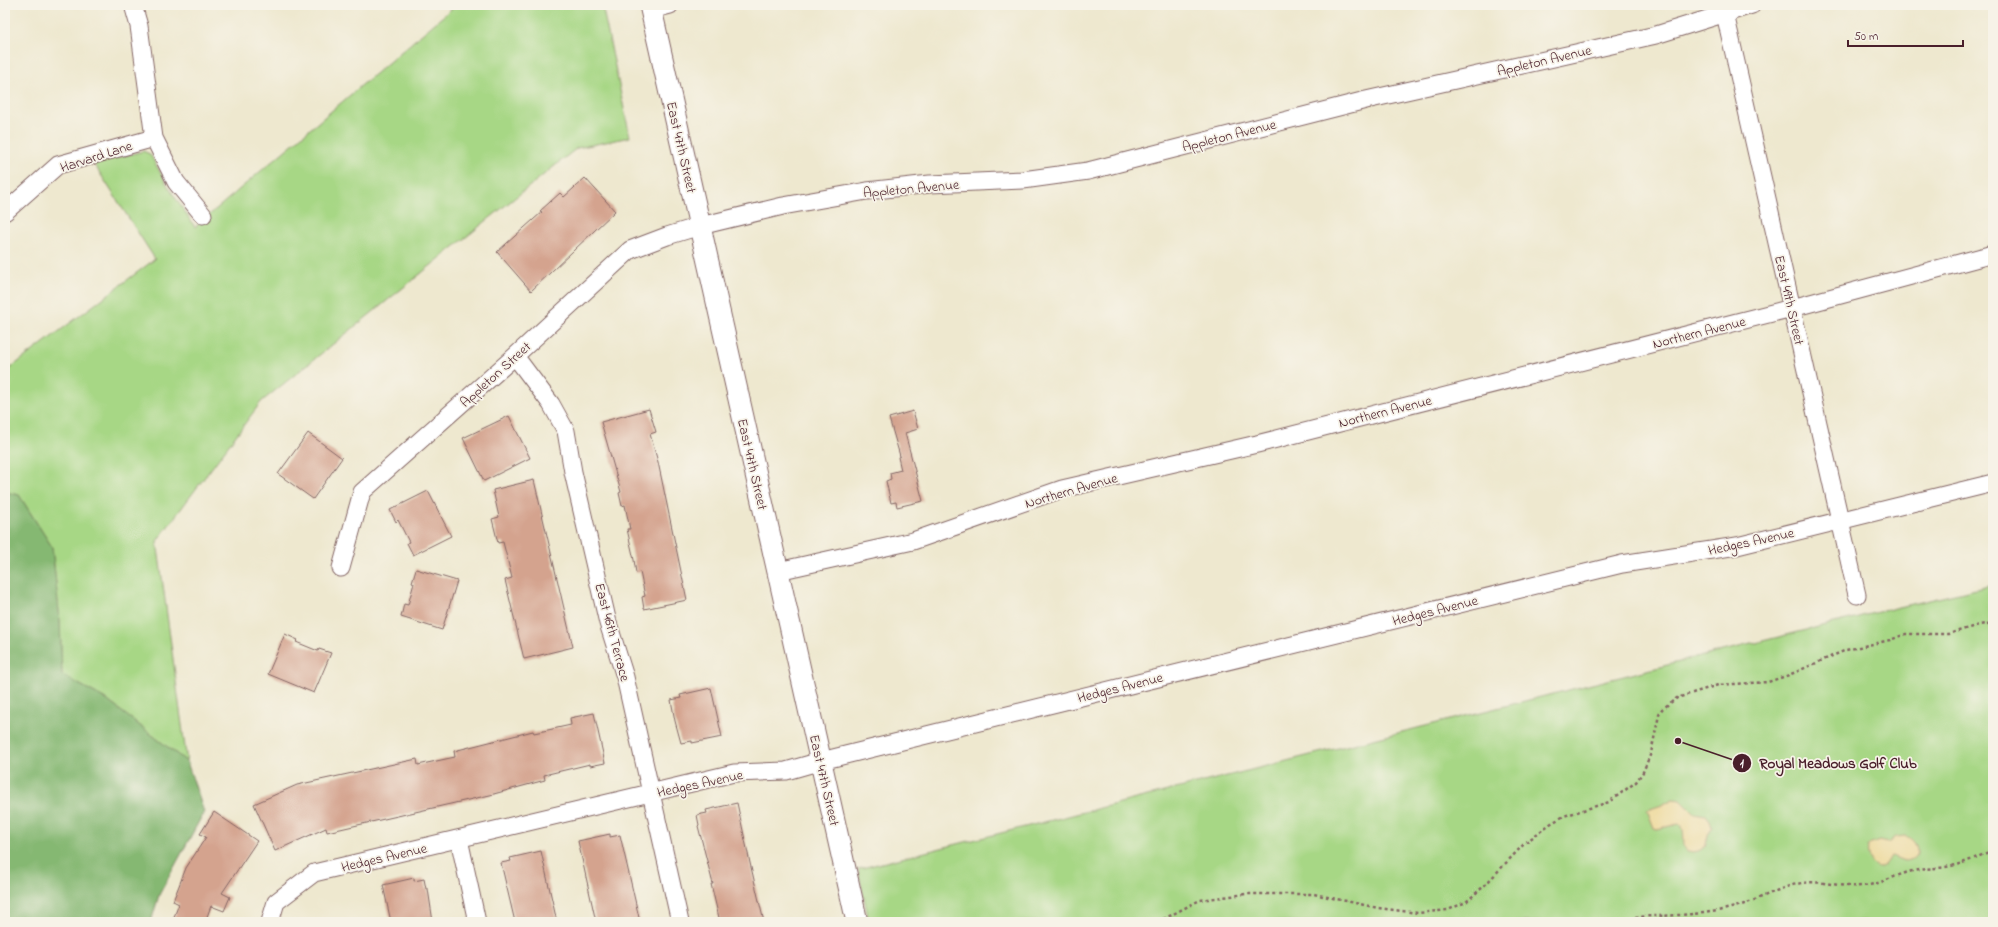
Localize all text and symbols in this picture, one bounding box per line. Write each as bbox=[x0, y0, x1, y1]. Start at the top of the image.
scale bar bbox=[1848, 22, 1963, 48]
text: 50 m bbox=[1854, 28, 1878, 46]
street label: Appleton Avenue bbox=[1495, 40, 1594, 83]
street label: East 47th Street bbox=[660, 100, 701, 195]
street label: Appleton Avenue bbox=[1180, 114, 1279, 158]
street label: Harvard Lane bbox=[58, 136, 136, 179]
street label: Appleton Avenue bbox=[862, 175, 961, 204]
street label: East 49th Street bbox=[1768, 253, 1809, 348]
street label: Northern Avenue bbox=[1651, 312, 1749, 355]
street label: Appleton Street bbox=[456, 337, 537, 413]
street label: Northern Avenue bbox=[1337, 391, 1435, 434]
street label: East 47th Street bbox=[731, 417, 772, 512]
street label: Northern Avenue bbox=[1023, 468, 1121, 515]
street label: Hedges Avenue bbox=[1706, 523, 1797, 563]
street label: East 46th Terrace bbox=[588, 581, 635, 685]
street label: Hedges Avenue bbox=[1390, 591, 1481, 633]
street label: Hedges Avenue bbox=[1075, 668, 1166, 710]
street label: East 47th Street bbox=[803, 733, 844, 828]
callout: Royal Meadows Golf Club bbox=[1732, 749, 1925, 776]
text: Royal Meadows Golf Club bbox=[1758, 753, 1917, 777]
text: 1 bbox=[1740, 755, 1744, 773]
street label: Hedges Avenue bbox=[655, 765, 746, 805]
street label: Hedges Avenue bbox=[339, 838, 430, 879]

